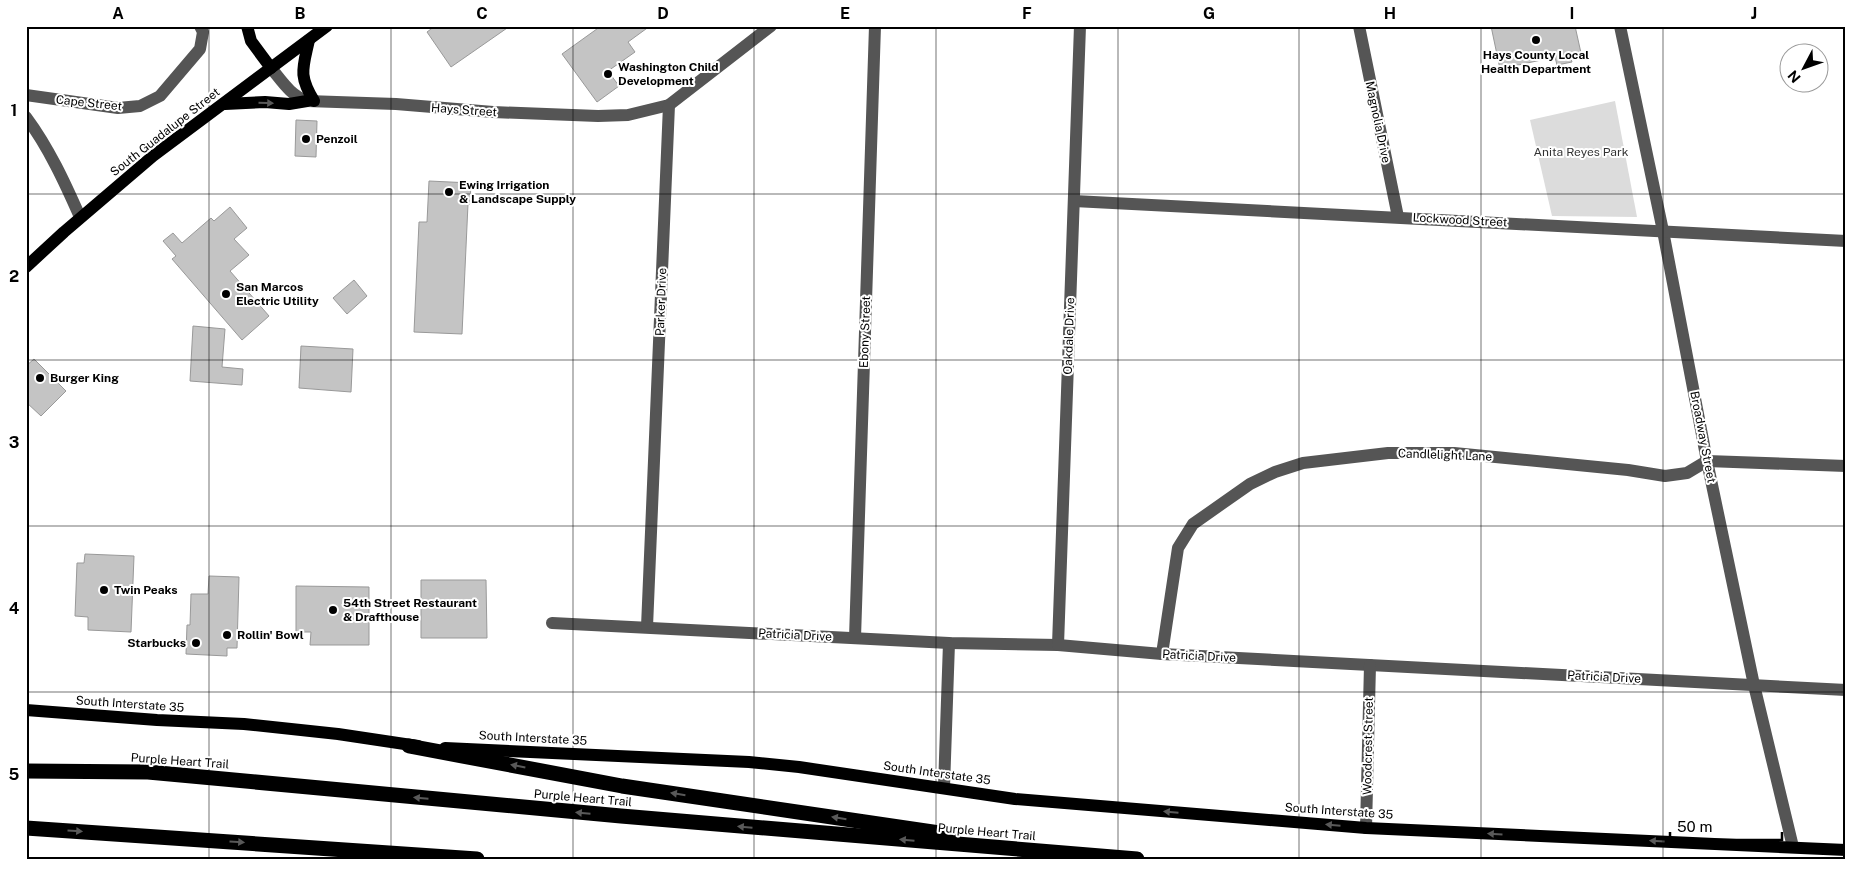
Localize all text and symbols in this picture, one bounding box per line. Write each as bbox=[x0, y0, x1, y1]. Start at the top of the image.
text: A bbox=[112, 4, 124, 23]
text: B bbox=[295, 4, 306, 23]
text: C bbox=[476, 4, 488, 23]
text: D bbox=[657, 4, 669, 23]
text: E bbox=[840, 4, 850, 23]
text: F bbox=[1022, 4, 1032, 23]
text: G bbox=[1203, 4, 1215, 23]
text: H bbox=[1384, 4, 1396, 23]
text: I bbox=[1570, 4, 1574, 23]
text: J bbox=[1751, 4, 1757, 23]
marker: Hays County Local Health Department bbox=[1530, 34, 1542, 46]
north arrow bbox=[1780, 42, 1830, 92]
place label: Hays County Local Health Department bbox=[1481, 48, 1591, 76]
place label: Washington Child Development bbox=[618, 60, 719, 88]
text: N bbox=[1785, 67, 1804, 86]
marker: Washington Child Development bbox=[602, 68, 614, 80]
street label: Magnolia Drive bbox=[1363, 80, 1394, 164]
street label: South Guadalupe Street bbox=[108, 85, 223, 179]
street label: Cape Street bbox=[55, 93, 123, 113]
one-way arrow bbox=[258, 99, 274, 107]
text: 1 bbox=[11, 101, 17, 120]
street label: Hays Street bbox=[431, 101, 498, 119]
place label: Penzoil bbox=[316, 132, 358, 146]
marker: Penzoil bbox=[300, 133, 312, 145]
park label: Anita Reyes Park bbox=[1534, 145, 1629, 159]
place label: Ewing Irrigation & Landscape Supply bbox=[459, 178, 576, 206]
marker: Ewing Irrigation & Landscape Supply bbox=[443, 186, 455, 198]
street label: Lockwood Street bbox=[1412, 211, 1508, 229]
text: 2 bbox=[9, 267, 19, 286]
street label: Parker Drive bbox=[653, 267, 669, 336]
place label: San Marcos Electric Utility bbox=[236, 280, 319, 308]
marker: San Marcos Electric Utility bbox=[220, 288, 232, 300]
street label: Ebony Street bbox=[857, 295, 873, 368]
street label: Oakdale Drive bbox=[1061, 297, 1077, 375]
place label: Burger King bbox=[50, 371, 119, 385]
marker: Burger King bbox=[34, 372, 46, 384]
street label: Broadway Street bbox=[1687, 390, 1719, 484]
text: 3 bbox=[9, 433, 19, 452]
street label: Candlelight Lane bbox=[1398, 446, 1493, 464]
place label: Twin Peaks bbox=[114, 583, 178, 597]
marker: Twin Peaks bbox=[98, 584, 110, 596]
place label: 54th Street Restaurant & Drafthouse bbox=[343, 596, 477, 624]
text: 4 bbox=[9, 599, 20, 618]
marker: 54th Street Restaurant & Drafthouse bbox=[327, 604, 339, 616]
street label: Patricia Drive bbox=[758, 626, 832, 644]
place label: Rollin' Bowl bbox=[237, 628, 304, 642]
marker: Rollin' Bowl bbox=[221, 629, 233, 641]
place label: Starbucks bbox=[127, 636, 186, 650]
marker: Starbucks bbox=[190, 637, 202, 649]
street label: Patricia Drive bbox=[1162, 647, 1236, 665]
street label: Patricia Drive bbox=[1567, 668, 1641, 686]
street label: South Interstate 35 bbox=[75, 693, 185, 715]
street label: Woodcrest Street bbox=[1360, 697, 1376, 795]
street label: South Interstate 35 bbox=[478, 728, 588, 748]
street label: Purple Heart Trail bbox=[130, 751, 230, 771]
street label: South Interstate 35 bbox=[882, 759, 992, 788]
one-way arrow bbox=[510, 762, 526, 770]
text: 5 bbox=[9, 765, 20, 784]
street label: Purple Heart Trail bbox=[533, 787, 633, 809]
one-way arrow bbox=[670, 790, 686, 798]
one-way arrow bbox=[413, 793, 429, 801]
street label: South Interstate 35 bbox=[1284, 800, 1394, 822]
one-way arrow bbox=[1162, 807, 1178, 815]
one-way arrow bbox=[575, 808, 591, 816]
scale bar bbox=[1670, 810, 1782, 842]
one-way arrow bbox=[831, 814, 847, 822]
text: 50 m bbox=[1677, 818, 1712, 835]
street label: Purple Heart Trail bbox=[937, 821, 1037, 843]
one-way arrow bbox=[1324, 821, 1340, 829]
one-way arrow bbox=[737, 822, 753, 830]
one-way arrow bbox=[67, 827, 83, 835]
one-way arrow bbox=[1487, 829, 1503, 837]
one-way arrow bbox=[899, 836, 915, 844]
one-way arrow bbox=[1649, 837, 1665, 845]
one-way arrow bbox=[229, 839, 245, 847]

